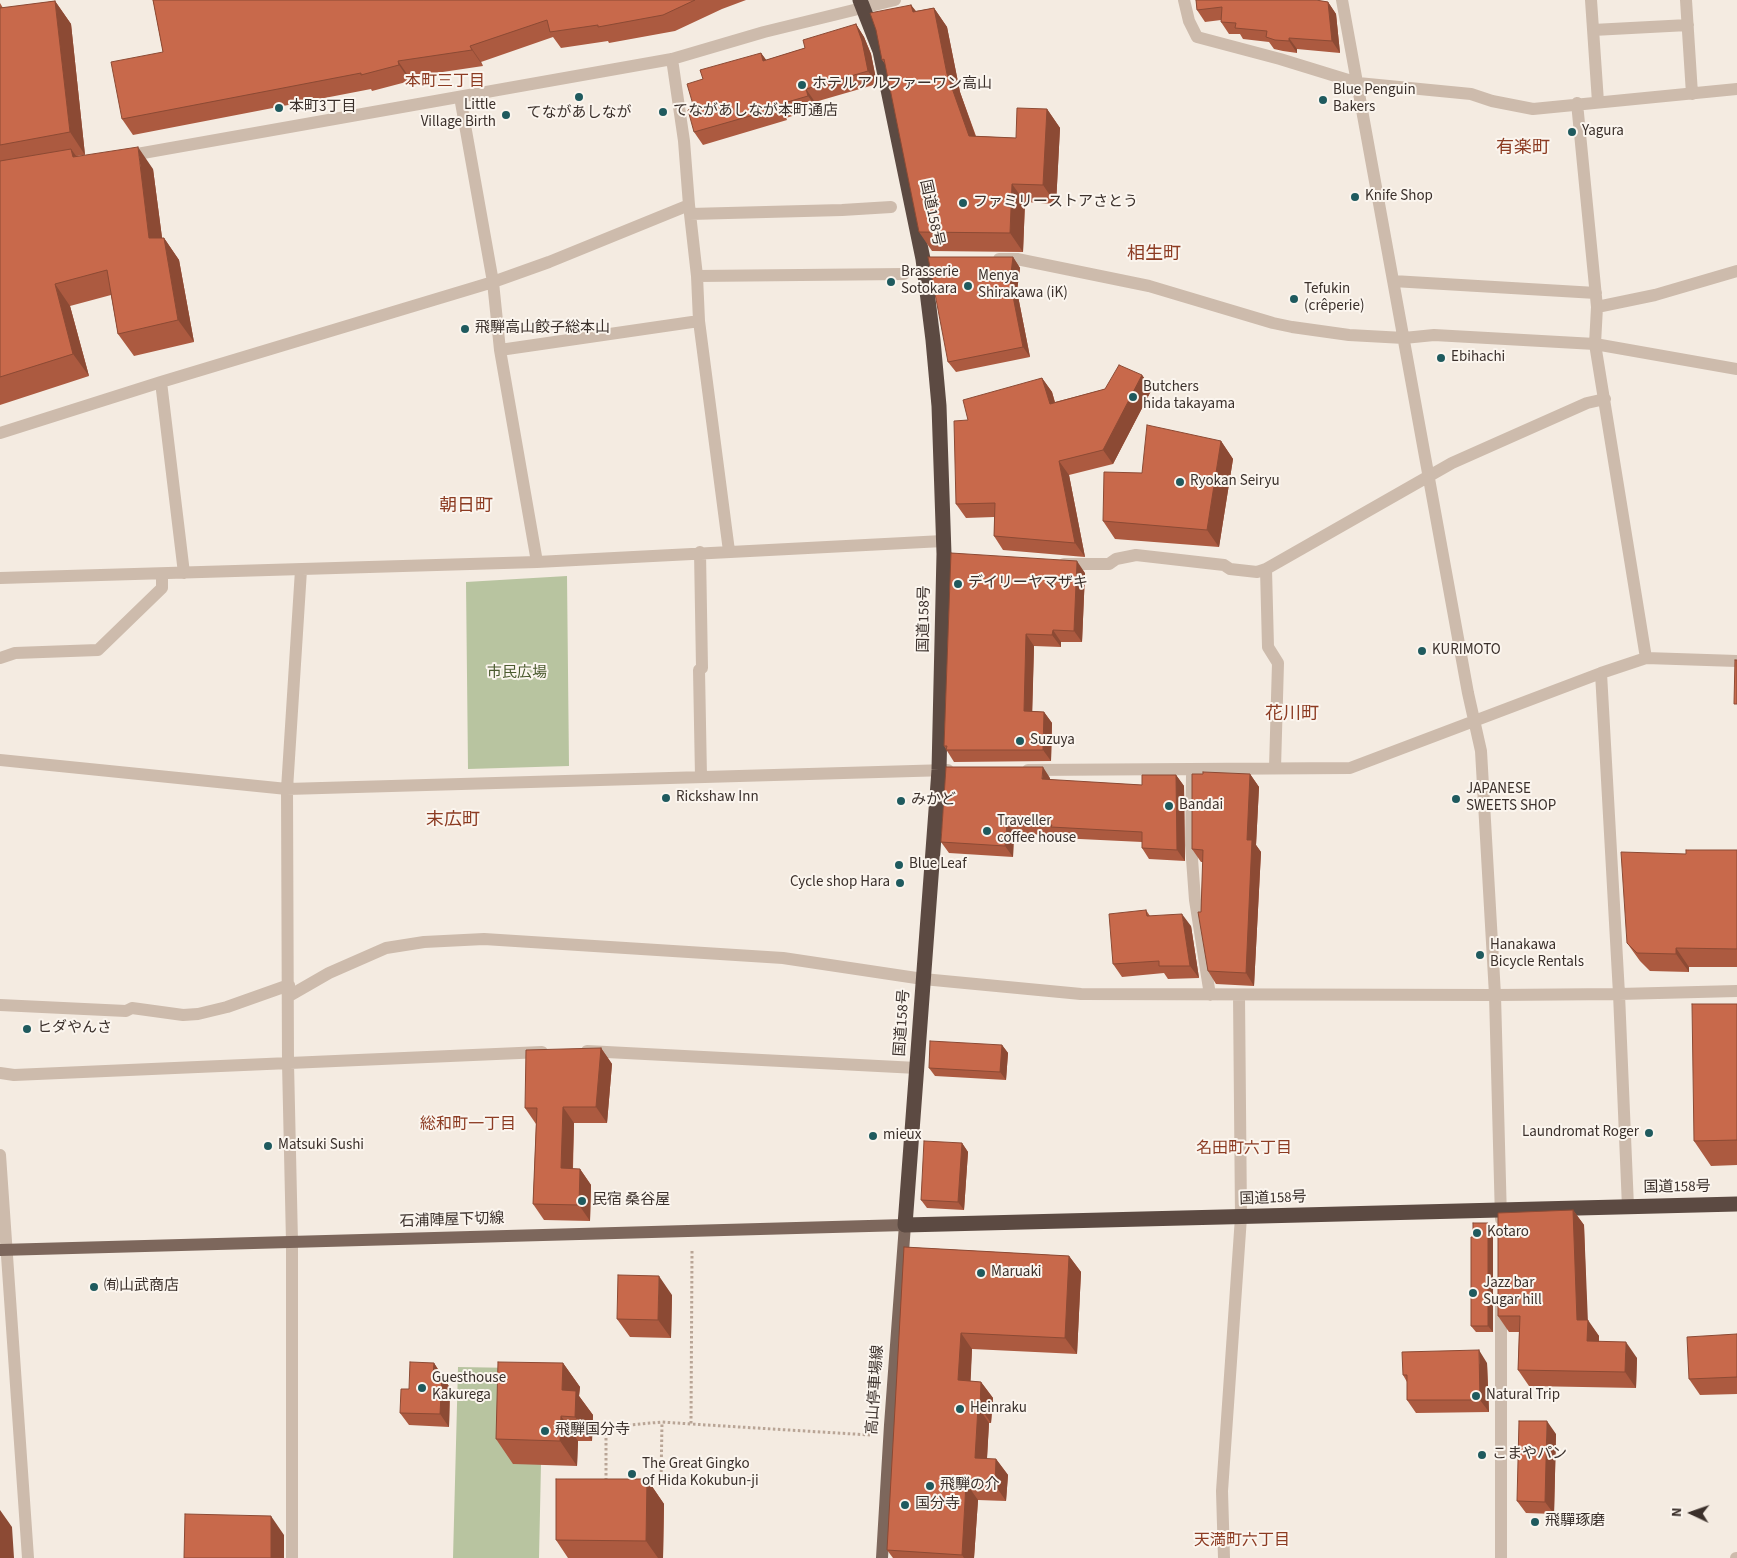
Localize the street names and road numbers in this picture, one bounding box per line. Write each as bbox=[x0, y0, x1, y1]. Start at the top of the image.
street label: 国道158号 bbox=[915, 178, 947, 248]
street label: 国道158号 bbox=[915, 585, 935, 653]
street label: 国道158号 bbox=[892, 989, 914, 1057]
street label: 国道158号 bbox=[1643, 1178, 1711, 1198]
street label: 国道158号 bbox=[1239, 1189, 1307, 1209]
street label: 石浦陣屋下切線 bbox=[399, 1210, 505, 1232]
street label: 高山停車場線 bbox=[864, 1344, 888, 1436]

